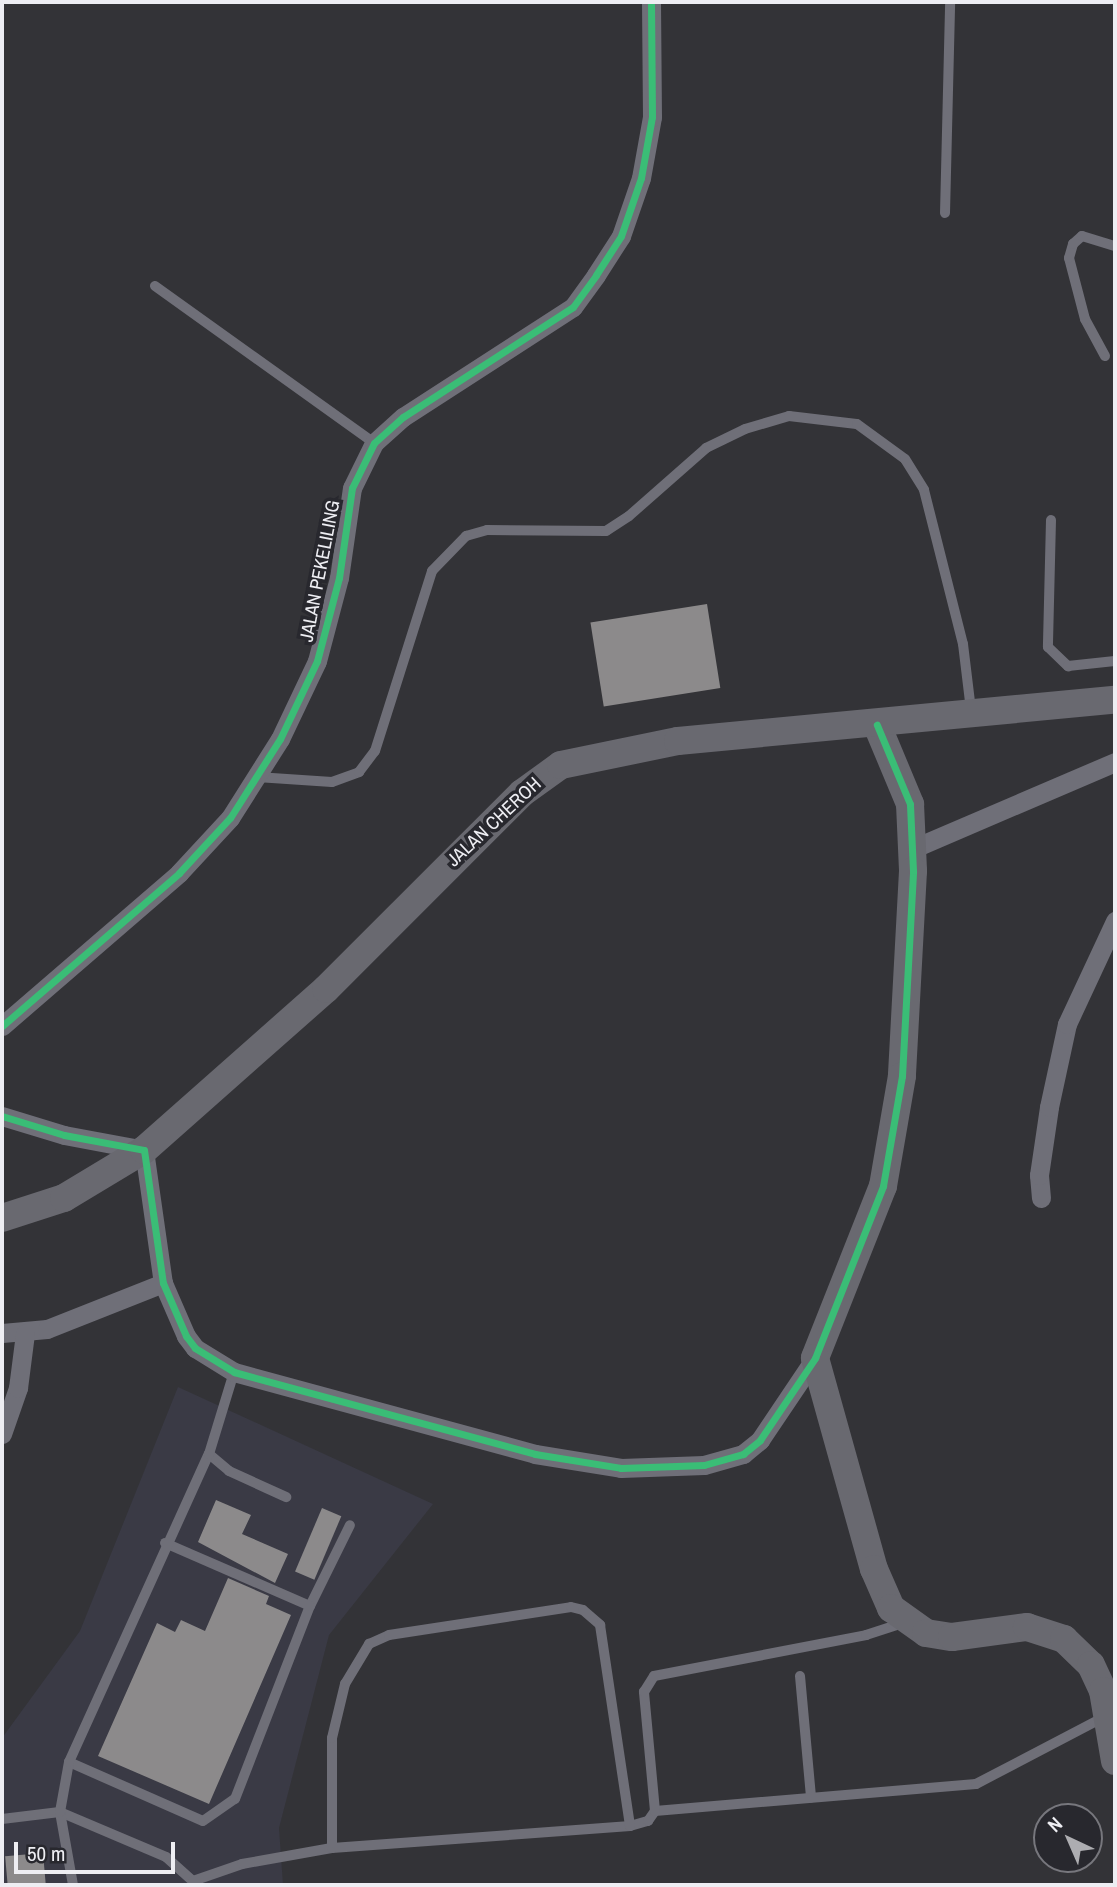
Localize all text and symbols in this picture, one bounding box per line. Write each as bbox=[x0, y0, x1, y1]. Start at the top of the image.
street label: JALAN PEKELILING bbox=[295, 498, 345, 644]
street label: JALAN CHEROH bbox=[442, 773, 546, 871]
north arrow bbox=[1033, 1803, 1103, 1873]
text: N bbox=[1042, 1811, 1068, 1838]
scale bar bbox=[18, 1828, 178, 1872]
text: 50 m bbox=[27, 1839, 65, 1868]

